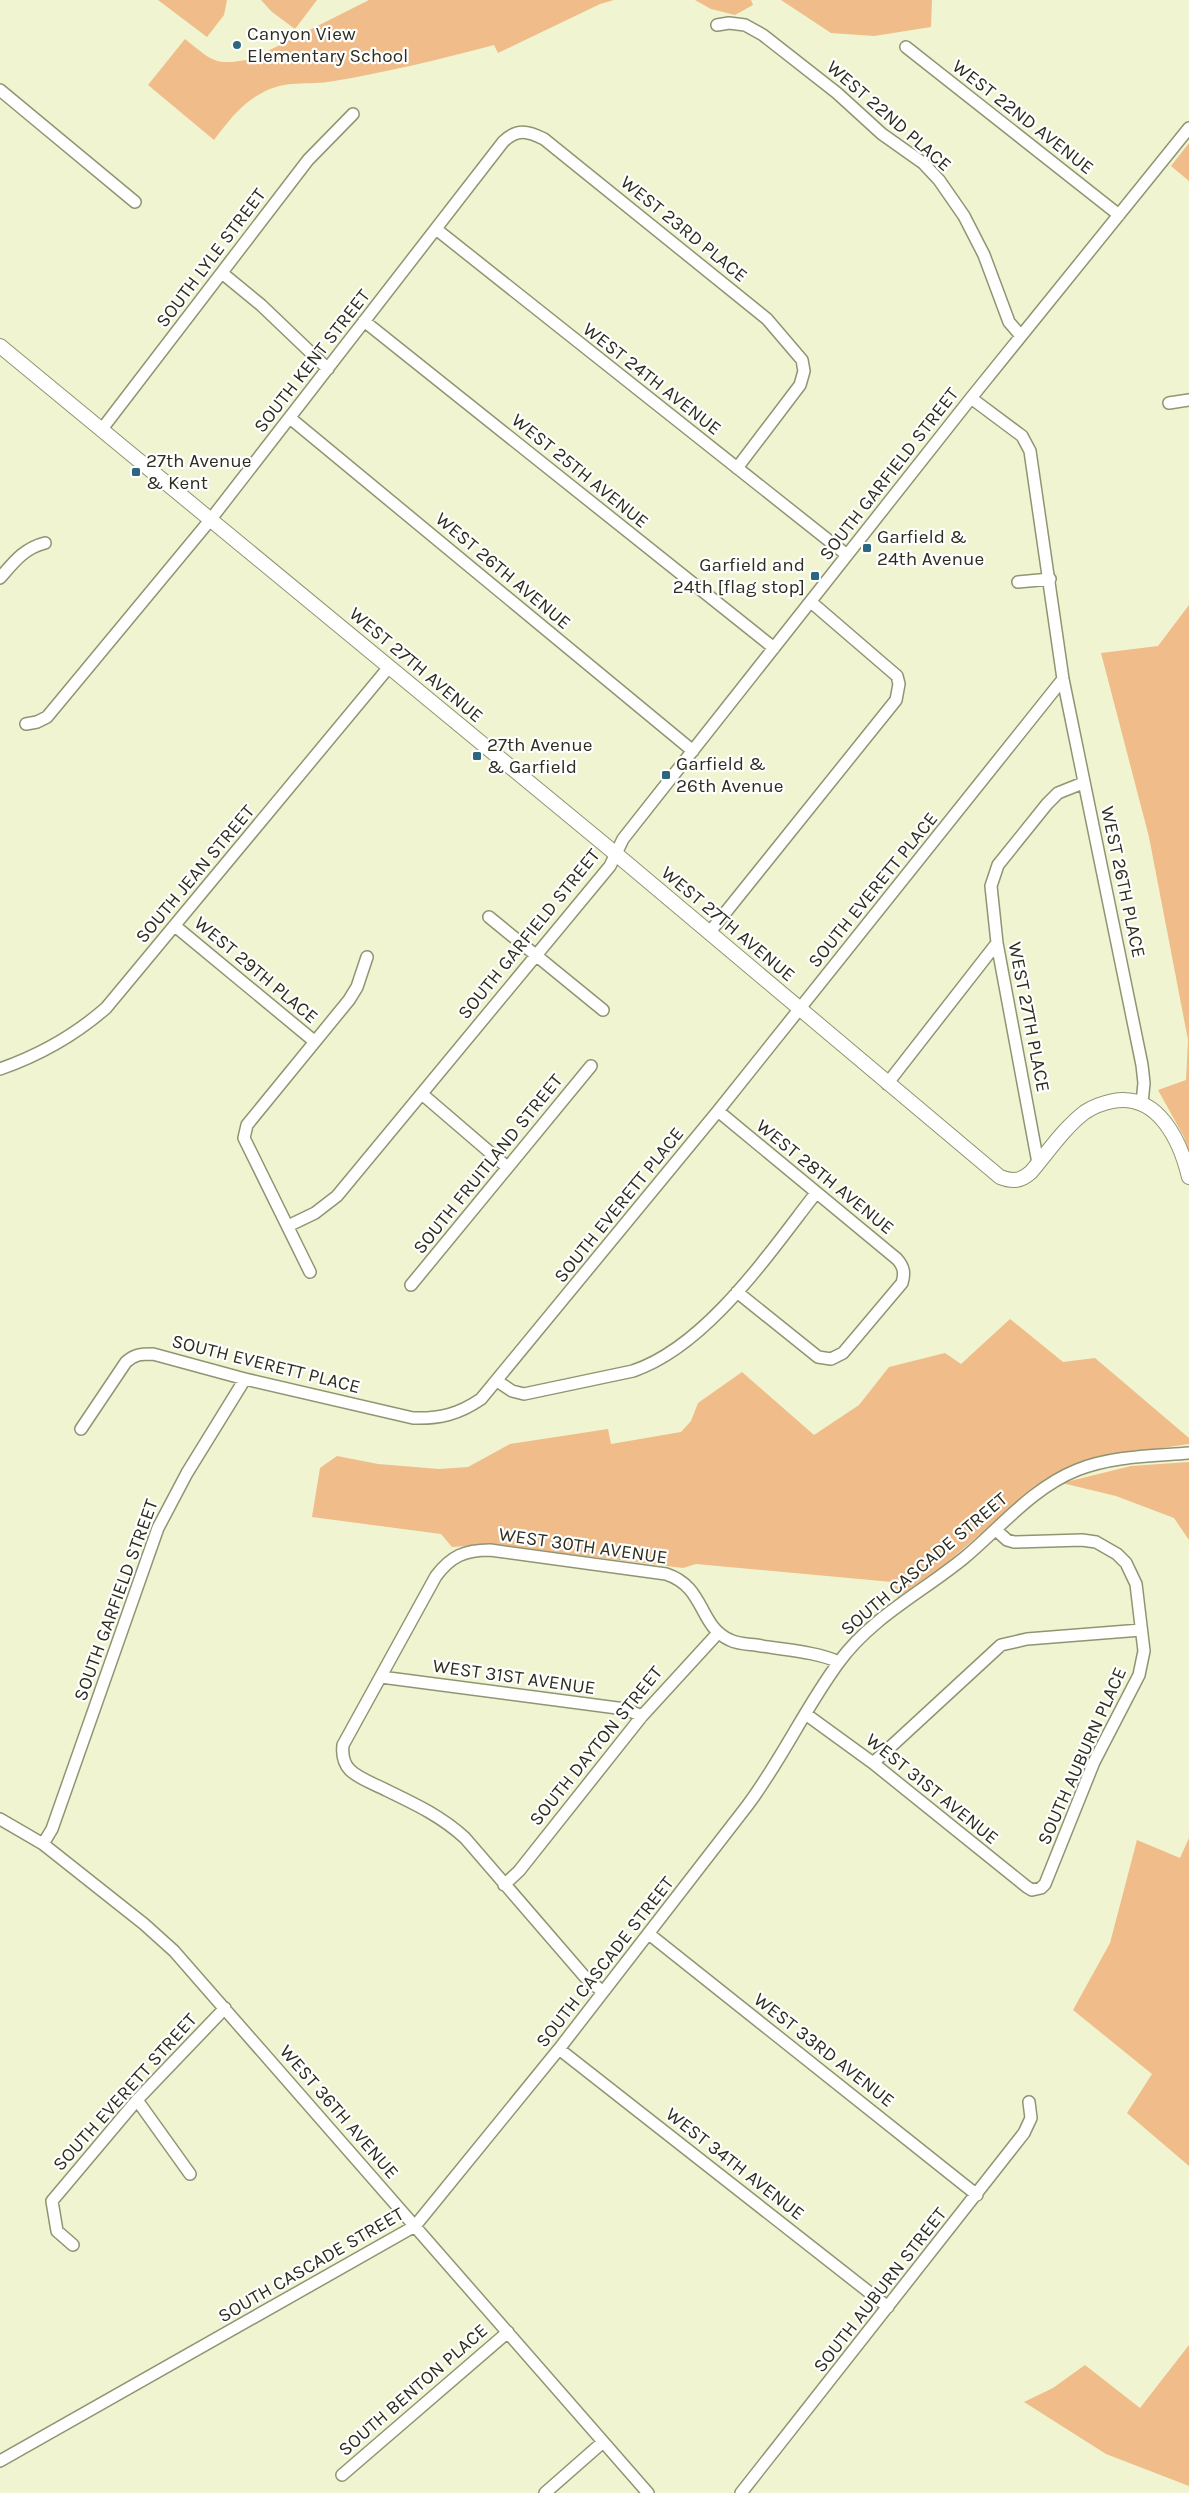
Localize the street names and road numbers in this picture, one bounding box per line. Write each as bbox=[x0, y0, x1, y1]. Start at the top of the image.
street label: WEST 22ND AVENUE bbox=[948, 55, 1098, 179]
street label: WEST 22ND PLACE bbox=[822, 56, 956, 176]
street label: WEST 23RD PLACE bbox=[616, 171, 752, 287]
street label: SOUTH LYLE STREET bbox=[152, 184, 271, 332]
street label: SOUTH KENT STREET bbox=[249, 285, 375, 437]
street label: WEST 24TH AVENUE bbox=[578, 318, 726, 440]
street label: SOUTH GARFIELD STREET bbox=[815, 383, 964, 565]
street label: WEST 25TH AVENUE bbox=[507, 409, 653, 533]
street label: WEST 26TH AVENUE bbox=[431, 508, 575, 634]
street label: WEST 27TH AVENUE bbox=[345, 603, 487, 727]
street label: SOUTH JEAN STREET bbox=[131, 800, 259, 947]
street label: WEST 26TH PLACE bbox=[1096, 804, 1150, 960]
street label: SOUTH EVERETT PLACE bbox=[804, 808, 942, 972]
street label: SOUTH GARFIELD STREET bbox=[453, 844, 605, 1024]
street label: WEST 27TH AVENUE bbox=[657, 862, 799, 986]
street label: WEST 29TH PLACE bbox=[190, 912, 322, 1028]
street label: WEST 27TH PLACE bbox=[1004, 940, 1054, 1094]
street label: SOUTH FRUITLAND STREET bbox=[409, 1069, 568, 1258]
street label: WEST 28TH AVENUE bbox=[752, 1115, 898, 1239]
street label: SOUTH EVERETT PLACE bbox=[550, 1123, 688, 1287]
street label: SOUTH EVERETT PLACE bbox=[170, 1330, 362, 1398]
street label: SOUTH CASCADE STREET bbox=[836, 1488, 1012, 1640]
street label: SOUTH GARFIELD STREET bbox=[69, 1496, 163, 1704]
street label: WEST 30TH AVENUE bbox=[497, 1523, 669, 1569]
street label: WEST 31ST AVENUE bbox=[431, 1655, 597, 1699]
street label: SOUTH DAYTON STREET bbox=[525, 1661, 667, 1830]
street label: SOUTH AUBURN PLACE bbox=[1033, 1664, 1131, 1848]
street label: WEST 31ST AVENUE bbox=[861, 1729, 1003, 1849]
street label: SOUTH CASCADE STREET bbox=[531, 1872, 679, 2052]
street label: WEST 33RD AVENUE bbox=[749, 1988, 899, 2112]
street label: SOUTH EVERETT STREET bbox=[48, 2008, 202, 2175]
street label: WEST 36TH AVENUE bbox=[275, 2041, 403, 2183]
street label: WEST 34TH AVENUE bbox=[661, 2103, 809, 2225]
street label: SOUTH CASCADE STREET bbox=[214, 2203, 408, 2327]
street label: SOUTH AUBURN STREET bbox=[809, 2203, 951, 2377]
street label: SOUTH BENTON PLACE bbox=[334, 2319, 492, 2461]

